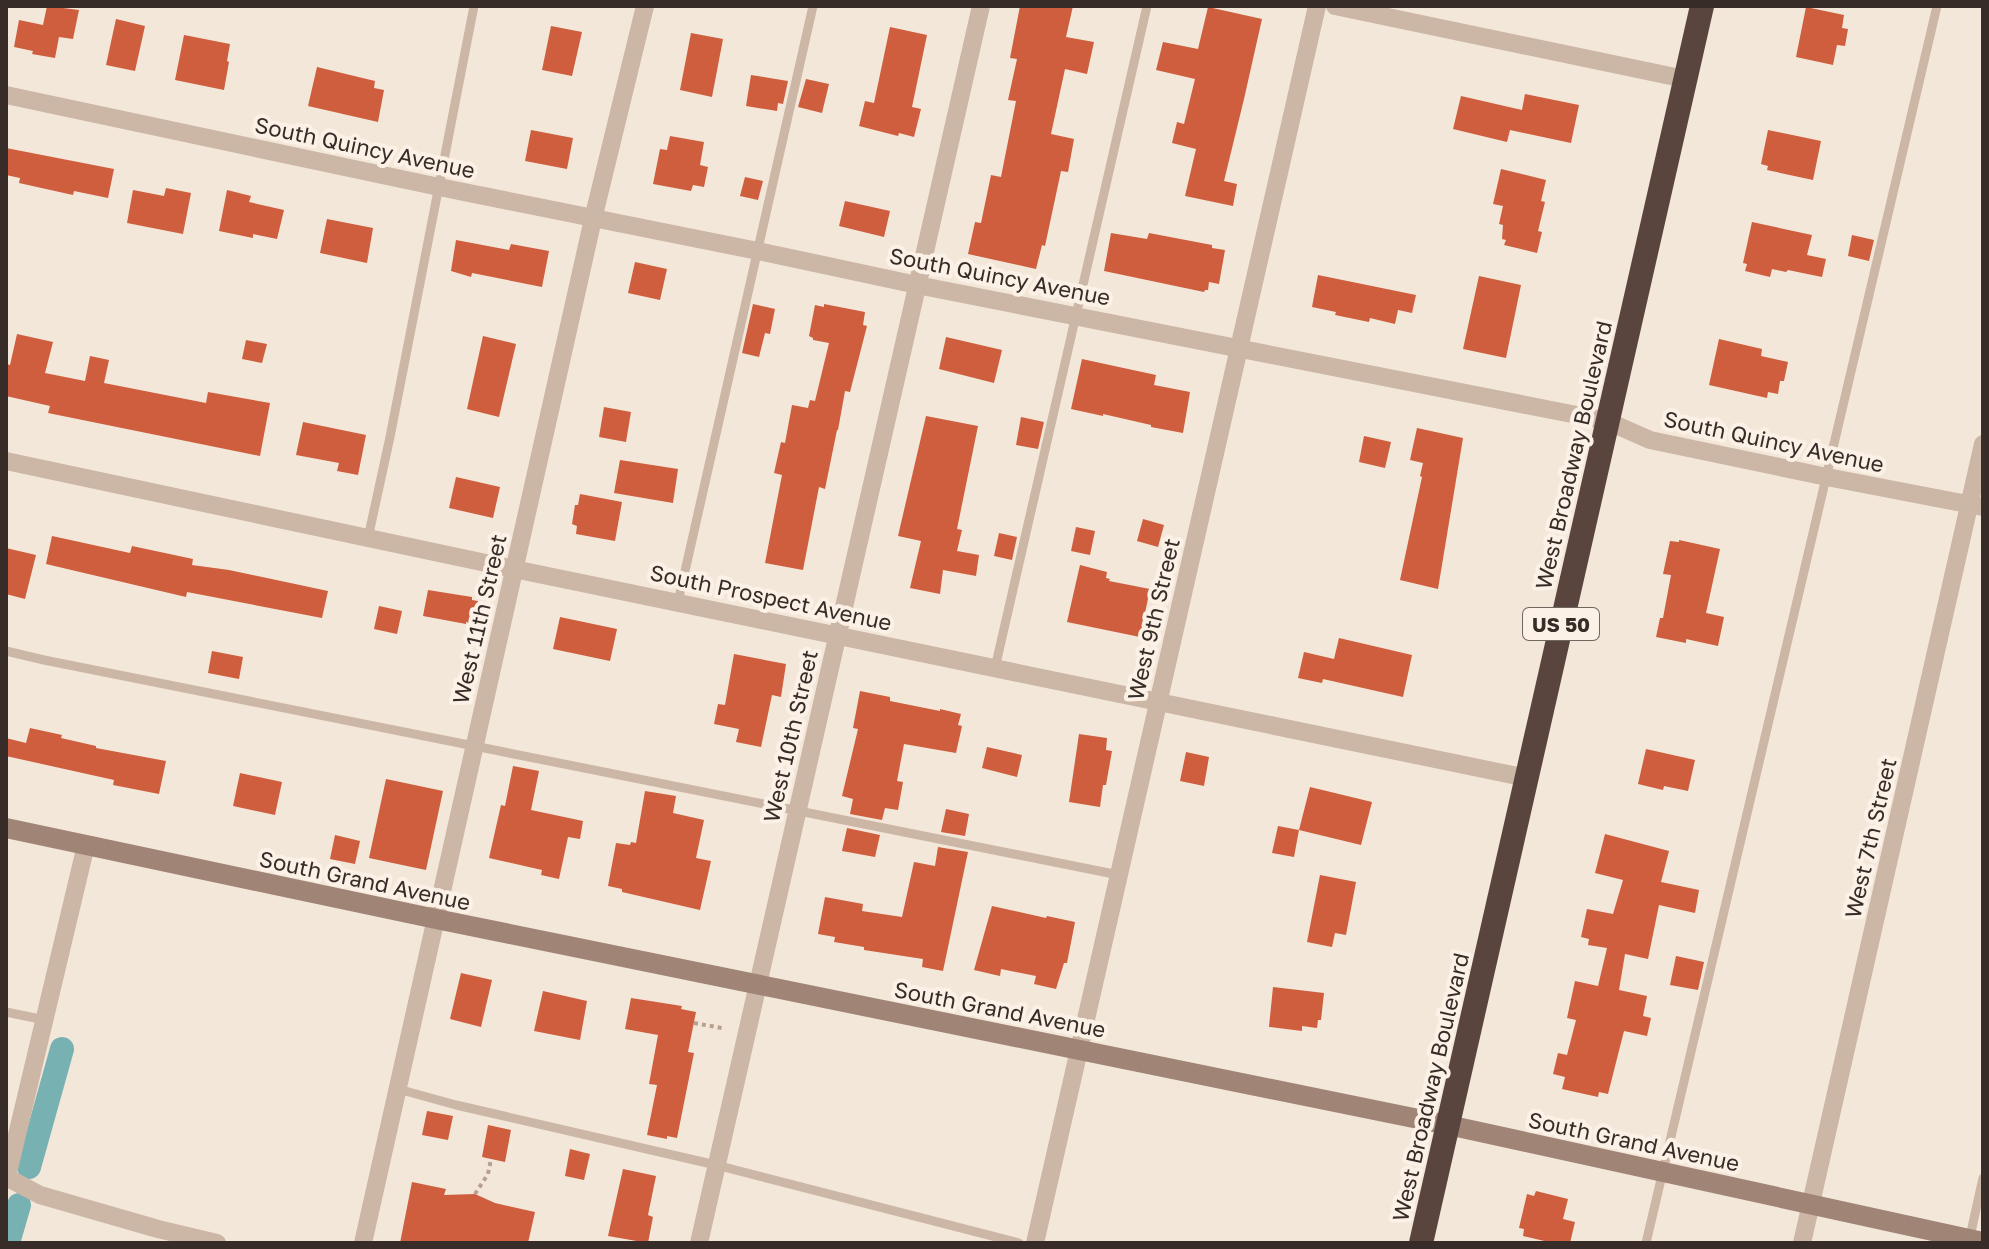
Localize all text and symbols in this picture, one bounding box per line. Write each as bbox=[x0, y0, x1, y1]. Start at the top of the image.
street label: South Quincy Avenue bbox=[252, 110, 478, 184]
street label: South Quincy Avenue bbox=[887, 241, 1113, 311]
street label: West Broadway Boulevard bbox=[1529, 318, 1617, 592]
street label: South Quincy Avenue bbox=[1661, 404, 1887, 478]
street label: West 11th Street bbox=[446, 532, 512, 706]
street label: West 9th Street bbox=[1121, 535, 1185, 703]
street label: South Prospect Avenue bbox=[648, 558, 894, 636]
road number: US 50 bbox=[1523, 608, 1599, 640]
street label: West 10th Street bbox=[757, 647, 823, 825]
street label: West 7th Street bbox=[1838, 755, 1902, 921]
street label: South Grand Avenue bbox=[257, 844, 473, 916]
street label: West Broadway Boulevard bbox=[1386, 950, 1474, 1224]
street label: South Grand Avenue bbox=[892, 975, 1108, 1043]
street label: South Grand Avenue bbox=[1526, 1105, 1742, 1177]

